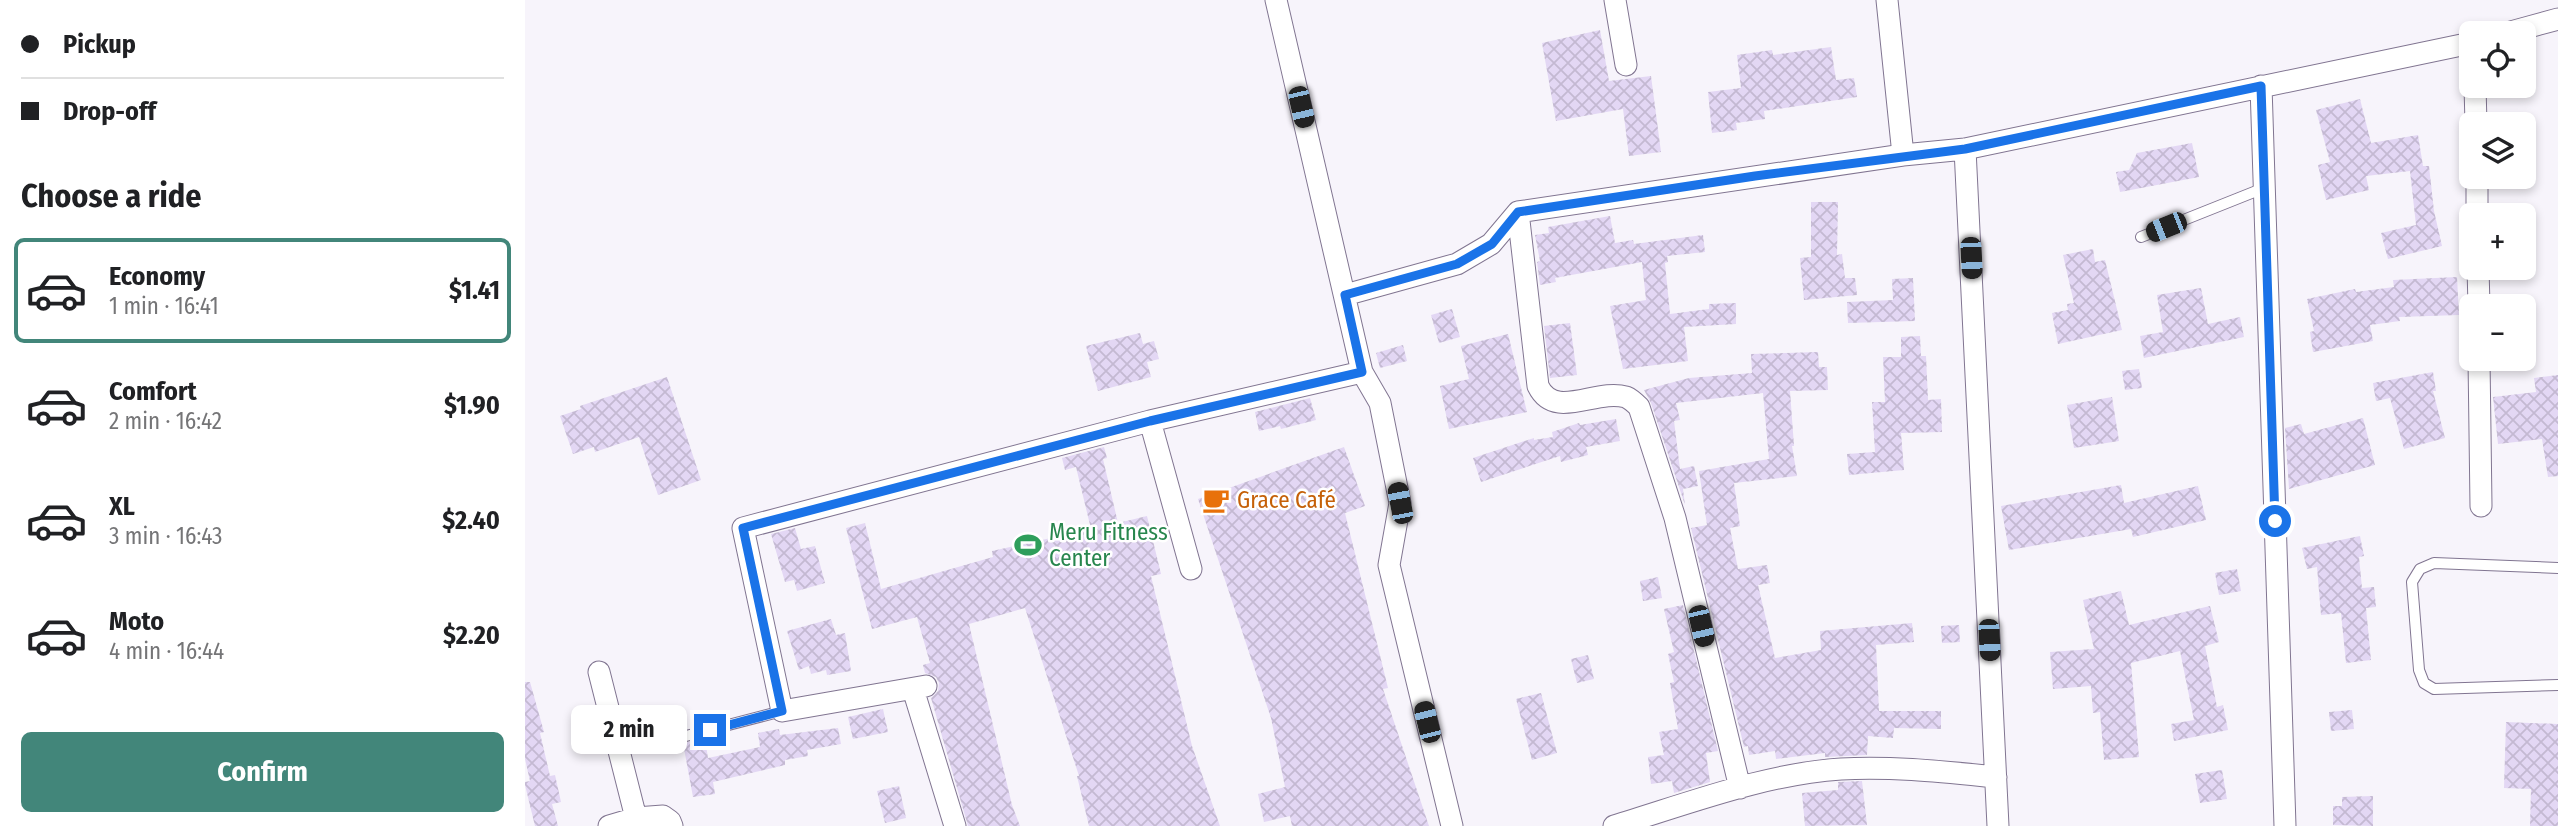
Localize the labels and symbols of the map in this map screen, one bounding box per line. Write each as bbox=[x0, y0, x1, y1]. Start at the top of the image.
car bbox=[1287, 84, 1316, 130]
car bbox=[2143, 209, 2190, 245]
car bbox=[1960, 236, 1983, 280]
car bbox=[1386, 480, 1415, 526]
cafe icon: Grace Café bbox=[1201, 485, 1231, 515]
place label: Grace Café bbox=[1237, 486, 1336, 514]
route start bbox=[2259, 505, 2291, 537]
place label: Meru Fitness Center bbox=[1049, 518, 1168, 572]
sports icon: Meru Fitness Center bbox=[1013, 530, 1043, 560]
car bbox=[1687, 603, 1716, 649]
car bbox=[1978, 618, 2001, 662]
car bbox=[1412, 699, 1443, 745]
callout: 2 min bbox=[570, 706, 685, 754]
route end bbox=[694, 714, 726, 746]

